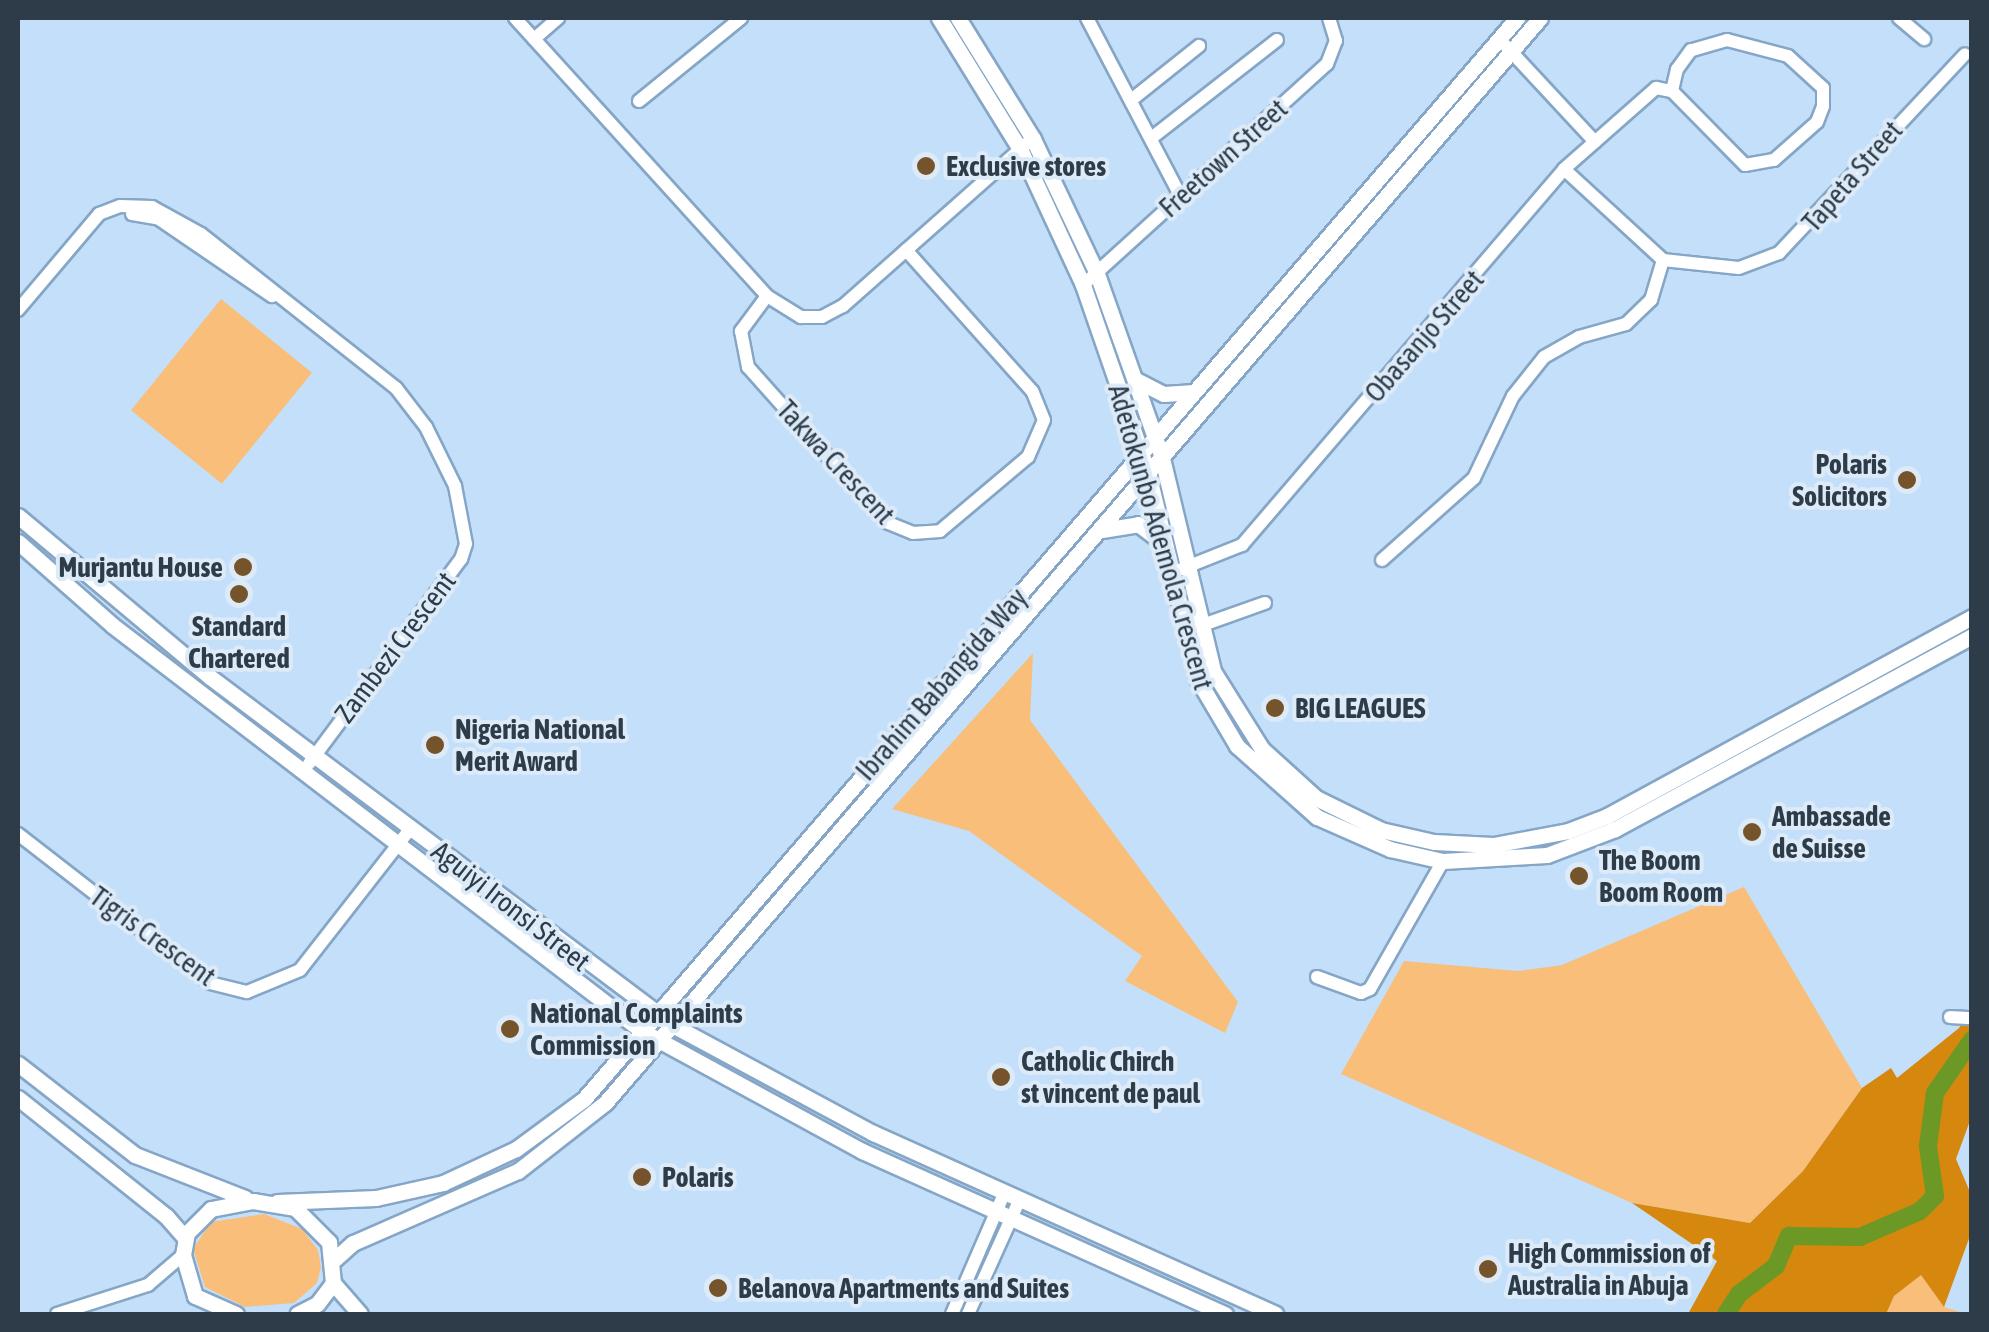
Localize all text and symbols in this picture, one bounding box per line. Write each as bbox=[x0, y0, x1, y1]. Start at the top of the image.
street label: Freetown Street bbox=[1152, 92, 1294, 224]
street label: Tapeta Street bbox=[1795, 114, 1909, 238]
place label: Exclusive stores bbox=[946, 149, 1106, 183]
marker: Exclusive stores bbox=[915, 155, 937, 177]
street label: Obasanjo Street bbox=[1358, 263, 1490, 409]
street label: Adetokunbo Ademola Crescent bbox=[1101, 381, 1221, 693]
street label: Takwa Crescent bbox=[770, 393, 902, 531]
place label: Polaris Solicitors bbox=[1792, 447, 1887, 513]
marker: Polaris Solicitors bbox=[1896, 469, 1918, 491]
place label: Murjantu House bbox=[58, 550, 223, 584]
marker: Murjantu House bbox=[232, 556, 254, 578]
street label: Zambezi Crescent bbox=[327, 565, 463, 729]
street label: Ibrahim Babangida Way bbox=[848, 581, 1034, 787]
marker: Standard Chartered bbox=[228, 583, 250, 605]
place label: Standard Chartered bbox=[188, 609, 290, 675]
place label: BIG LEAGUES bbox=[1295, 691, 1426, 725]
marker: BIG LEAGUES bbox=[1264, 697, 1286, 719]
place label: Nigeria National Merit Award bbox=[455, 712, 625, 778]
marker: Nigeria National Merit Award bbox=[424, 734, 446, 756]
place label: Ambassade de Suisse bbox=[1772, 799, 1891, 865]
marker: Ambassade de Suisse bbox=[1741, 821, 1763, 843]
street label: Aguiyi Ironsi Street bbox=[425, 834, 597, 978]
place label: The Boom Boom Room bbox=[1599, 843, 1723, 909]
marker: The Boom Boom Room bbox=[1568, 865, 1590, 887]
street label: Tigris Crescent bbox=[84, 879, 222, 993]
place label: National Complaints Commission bbox=[530, 996, 743, 1062]
marker: National Complaints Commission bbox=[499, 1018, 521, 1040]
place label: Catholic Chirch st vincent de paul bbox=[1021, 1044, 1200, 1110]
marker: Catholic Chirch st vincent de paul bbox=[990, 1066, 1012, 1088]
place label: Polaris bbox=[662, 1160, 734, 1194]
marker: Polaris bbox=[631, 1166, 653, 1188]
place label: High Commission of Australia in Abuja bbox=[1508, 1236, 1710, 1302]
marker: High Commission of Australia in Abuja bbox=[1477, 1258, 1499, 1280]
place label: Belanova Apartments and Suites bbox=[738, 1271, 1069, 1305]
marker: Belanova Apartments and Suites bbox=[707, 1277, 729, 1299]

